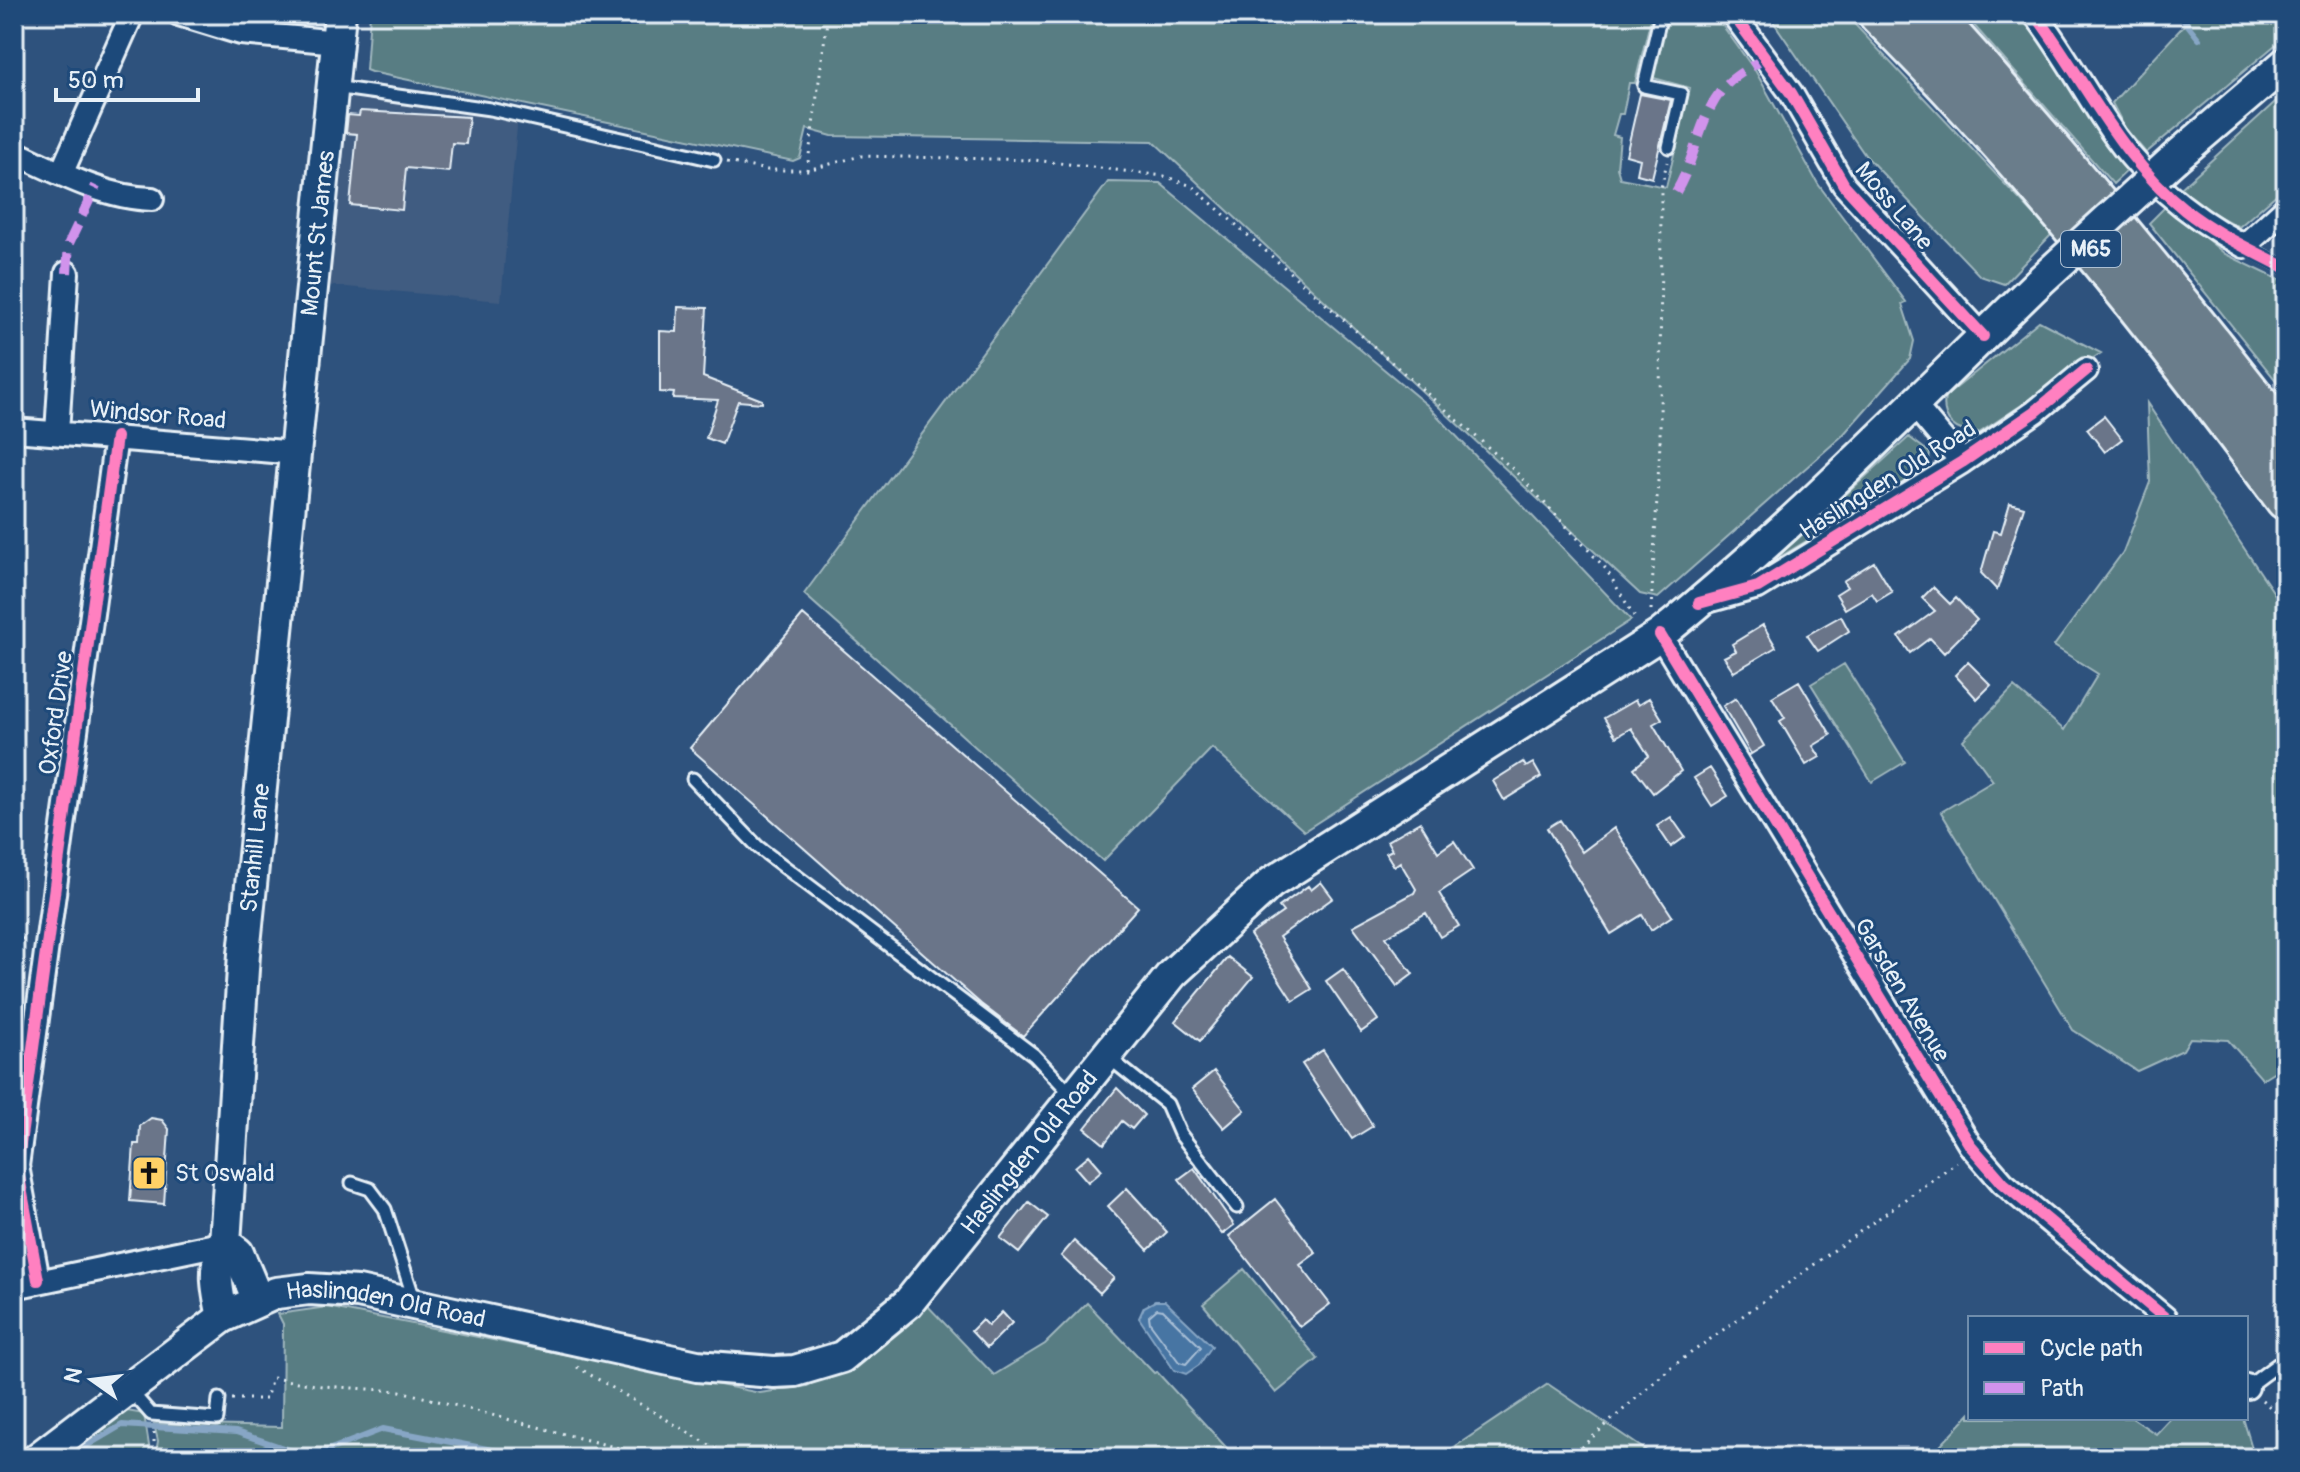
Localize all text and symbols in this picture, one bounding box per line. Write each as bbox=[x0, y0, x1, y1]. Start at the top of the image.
scale bar bbox=[56, 52, 198, 102]
text: 50 m bbox=[68, 66, 124, 95]
street label: Mount St James bbox=[295, 149, 340, 317]
street label: Moss Lane bbox=[1849, 156, 1939, 256]
road number: M65 bbox=[2061, 231, 2121, 267]
street label: Windsor Road bbox=[89, 395, 227, 435]
street label: Haslingden Old Road bbox=[1795, 414, 1981, 546]
street label: Oxford Drive bbox=[33, 649, 79, 777]
street label: Stanhill Lane bbox=[234, 782, 276, 914]
street label: Garsden Avenue bbox=[1848, 913, 1956, 1067]
street label: Haslingden Old Road bbox=[954, 1064, 1104, 1240]
church icon: St Oswald bbox=[130, 1154, 168, 1192]
place label: St Oswald bbox=[175, 1159, 275, 1188]
street label: Haslingden Old Road bbox=[284, 1274, 488, 1334]
legend bbox=[1968, 1316, 2248, 1420]
text: Cycle path bbox=[2040, 1334, 2143, 1363]
north arrow bbox=[52, 1340, 132, 1420]
text: N bbox=[58, 1365, 89, 1386]
text: Path bbox=[2040, 1374, 2084, 1403]

